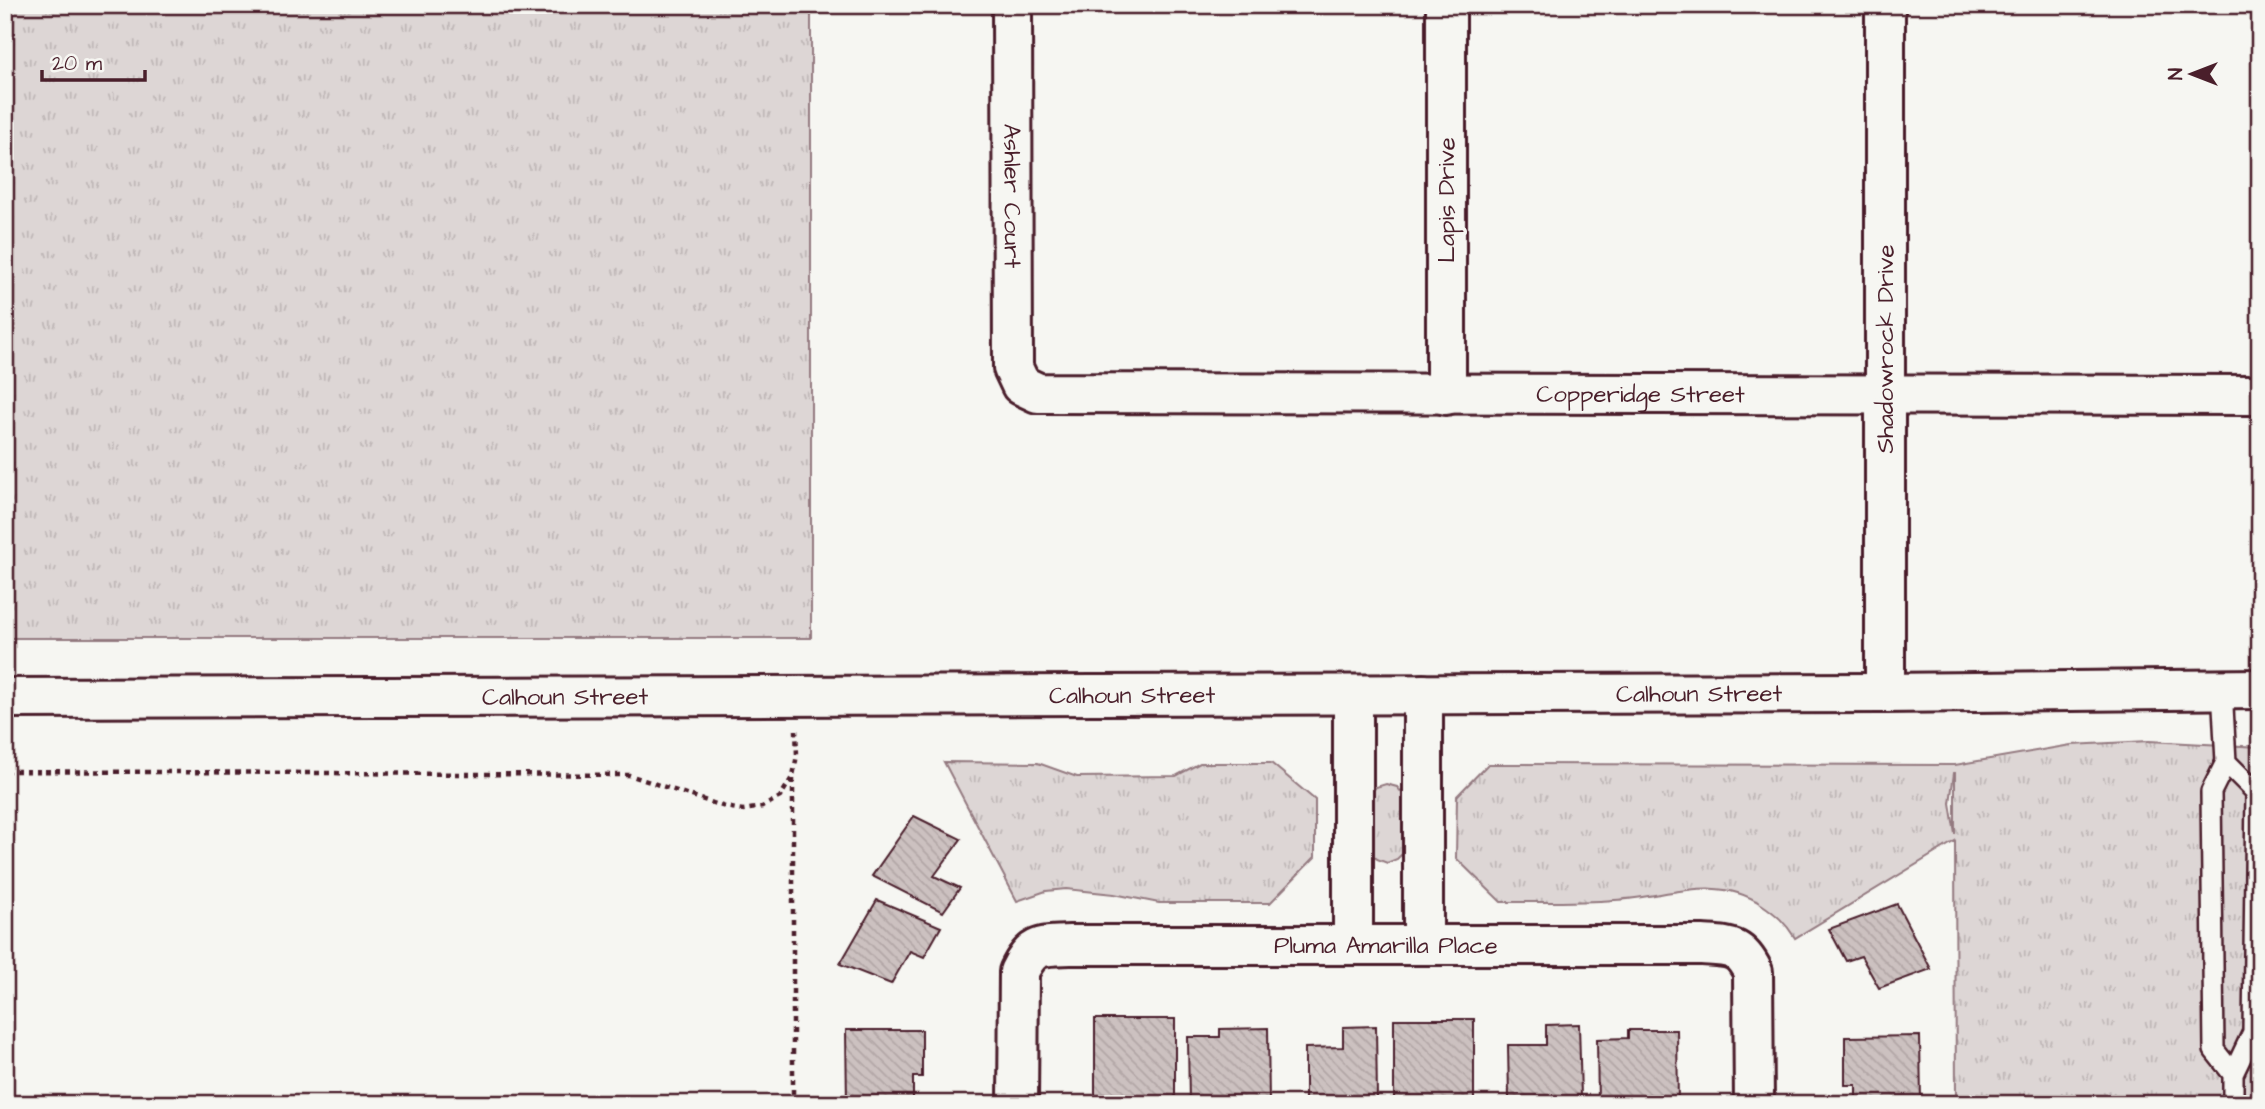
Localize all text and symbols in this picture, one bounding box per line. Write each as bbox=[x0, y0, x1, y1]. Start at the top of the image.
scale bar bbox=[42, 38, 145, 82]
north arrow bbox=[2156, 38, 2226, 108]
text: 20 m bbox=[52, 49, 103, 78]
text: N bbox=[2163, 68, 2190, 80]
street label: Ashler Court bbox=[994, 124, 1029, 269]
street label: Lapis Drive bbox=[1430, 137, 1464, 263]
street label: Shadowrock Drive bbox=[1869, 245, 1903, 453]
street label: Copperidge Street bbox=[1536, 378, 1745, 413]
street label: Calhoun Street bbox=[1616, 677, 1782, 712]
street label: Calhoun Street bbox=[1049, 679, 1215, 713]
street label: Calhoun Street bbox=[482, 680, 648, 715]
street label: Pluma Amarilla Place bbox=[1274, 929, 1498, 963]

